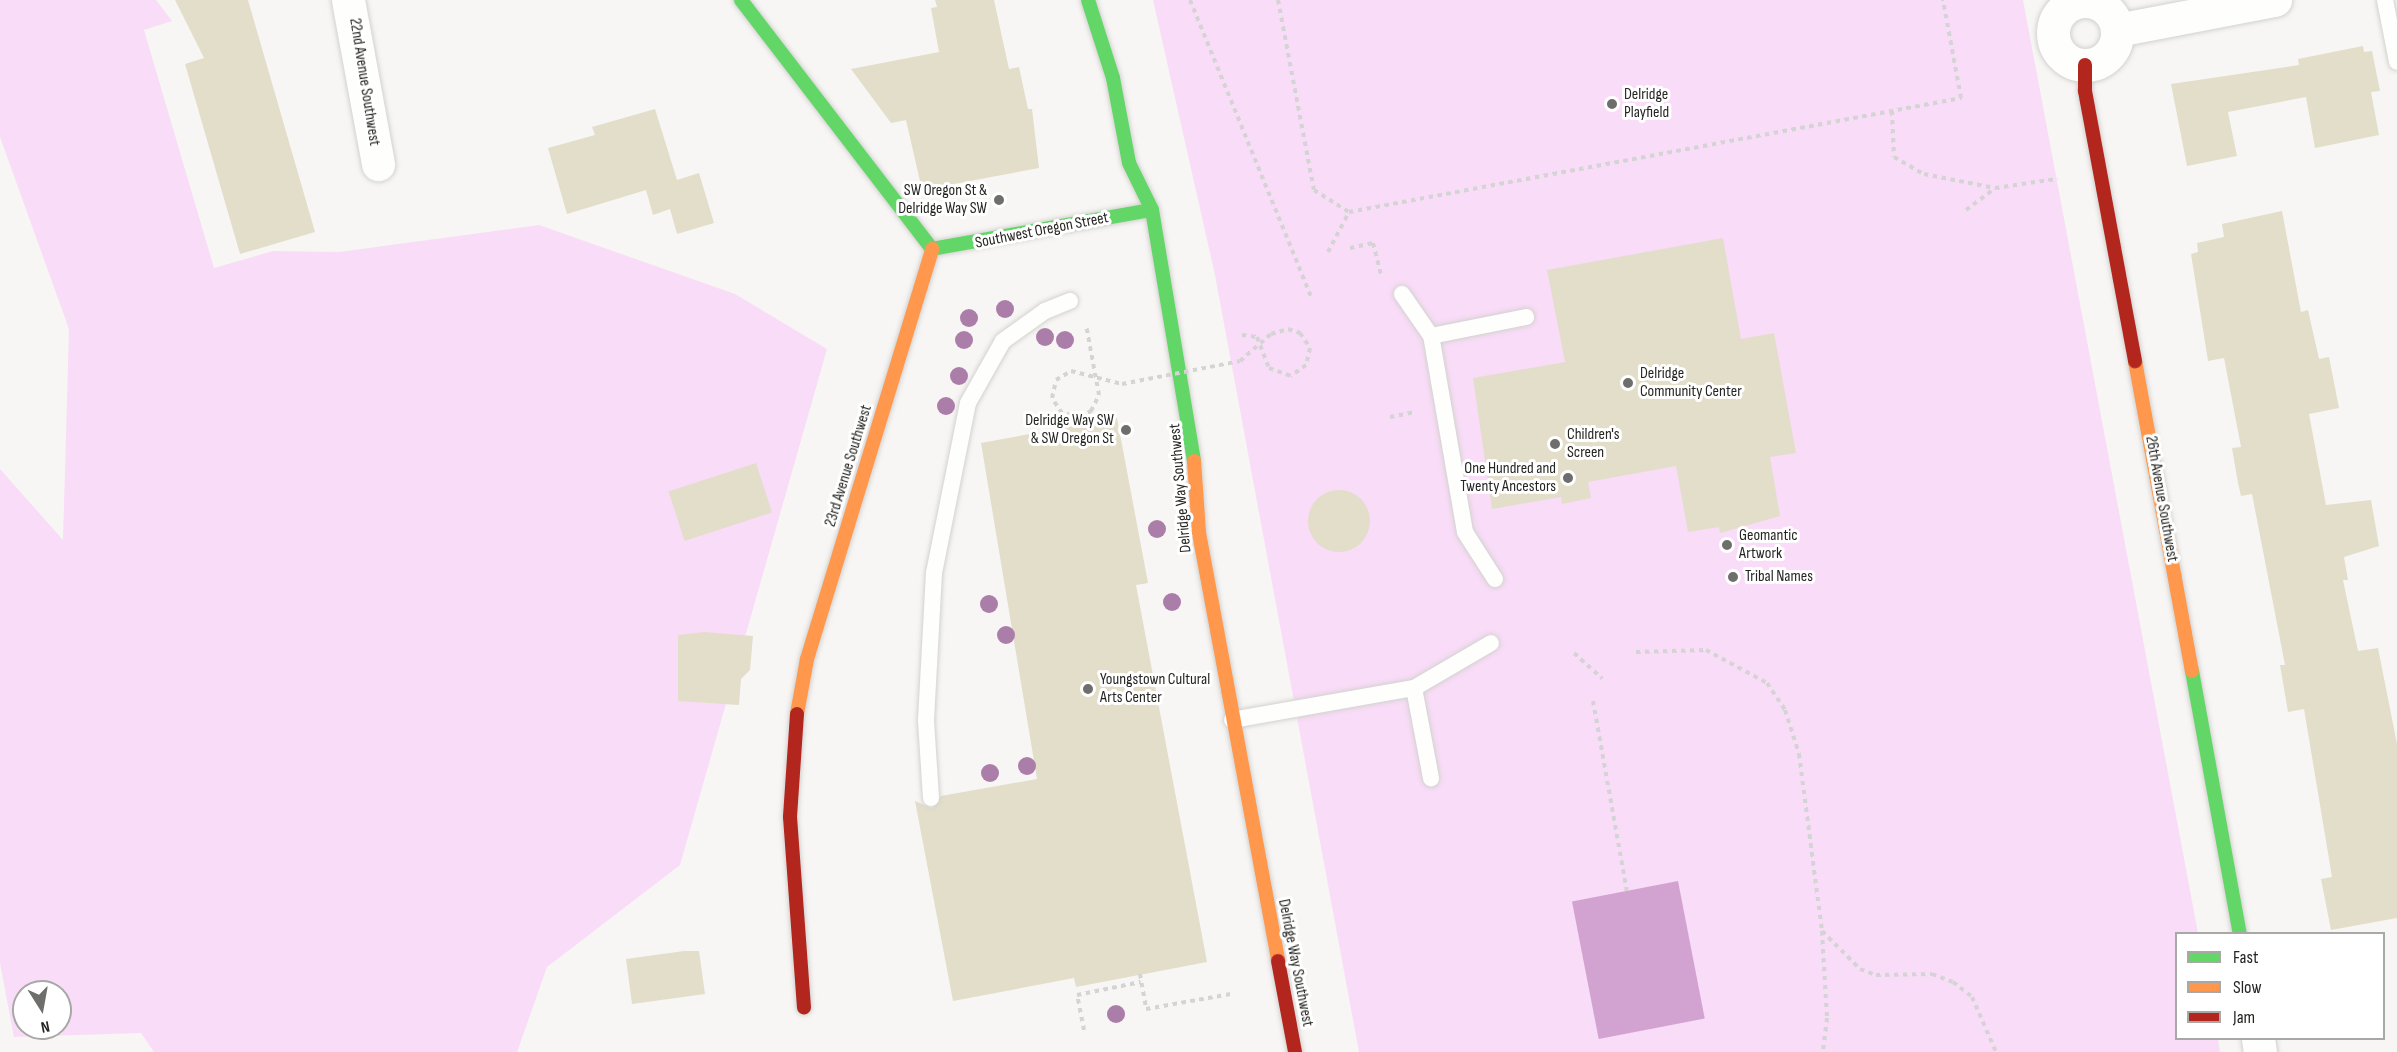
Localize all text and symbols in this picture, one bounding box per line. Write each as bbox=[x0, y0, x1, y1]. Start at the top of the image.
street label: 22nd Avenue Southwest bbox=[344, 17, 384, 147]
place label: Delridge Playfield bbox=[1624, 85, 1669, 123]
marker: Delridge Playfield bbox=[1605, 97, 1619, 111]
place label: SW Oregon St & Delridge Way SW bbox=[898, 181, 987, 219]
marker: SW Oregon St & Delridge Way SW bbox=[992, 193, 1006, 207]
street label: Southwest Oregon Street bbox=[974, 209, 1110, 253]
place label: Delridge Community Center bbox=[1640, 364, 1742, 402]
marker: Delridge Community Center bbox=[1621, 376, 1635, 390]
street label: 23rd Avenue Southwest bbox=[821, 403, 877, 529]
place label: Delridge Way SW & SW Oregon St bbox=[1025, 411, 1114, 449]
marker: Delridge Way SW & SW Oregon St bbox=[1119, 423, 1133, 437]
street label: Delridge Way Southwest bbox=[1166, 423, 1196, 553]
place label: Children's Screen bbox=[1567, 425, 1620, 463]
street label: 26th Avenue Southwest bbox=[2140, 435, 2182, 563]
marker: Children's Screen bbox=[1548, 437, 1562, 451]
place label: One Hundred and Twenty Ancestors bbox=[1460, 459, 1556, 497]
marker: One Hundred and Twenty Ancestors bbox=[1561, 471, 1575, 485]
place label: Geomantic Artwork bbox=[1739, 526, 1798, 564]
marker: Geomantic Artwork bbox=[1720, 538, 1734, 552]
place label: Tribal Names bbox=[1745, 567, 1813, 587]
marker: Tribal Names bbox=[1726, 570, 1740, 584]
place label: Youngstown Cultural Arts Center bbox=[1100, 670, 1210, 708]
marker: Youngstown Cultural Arts Center bbox=[1081, 682, 1095, 696]
street label: Delridge Way Southwest bbox=[1273, 898, 1317, 1028]
legend bbox=[2175, 932, 2385, 1040]
text: Fast bbox=[2233, 947, 2258, 968]
text: Slow bbox=[2233, 977, 2262, 998]
north arrow bbox=[12, 980, 72, 1040]
text: Jam bbox=[2233, 1007, 2255, 1028]
text: N bbox=[39, 1016, 51, 1036]

